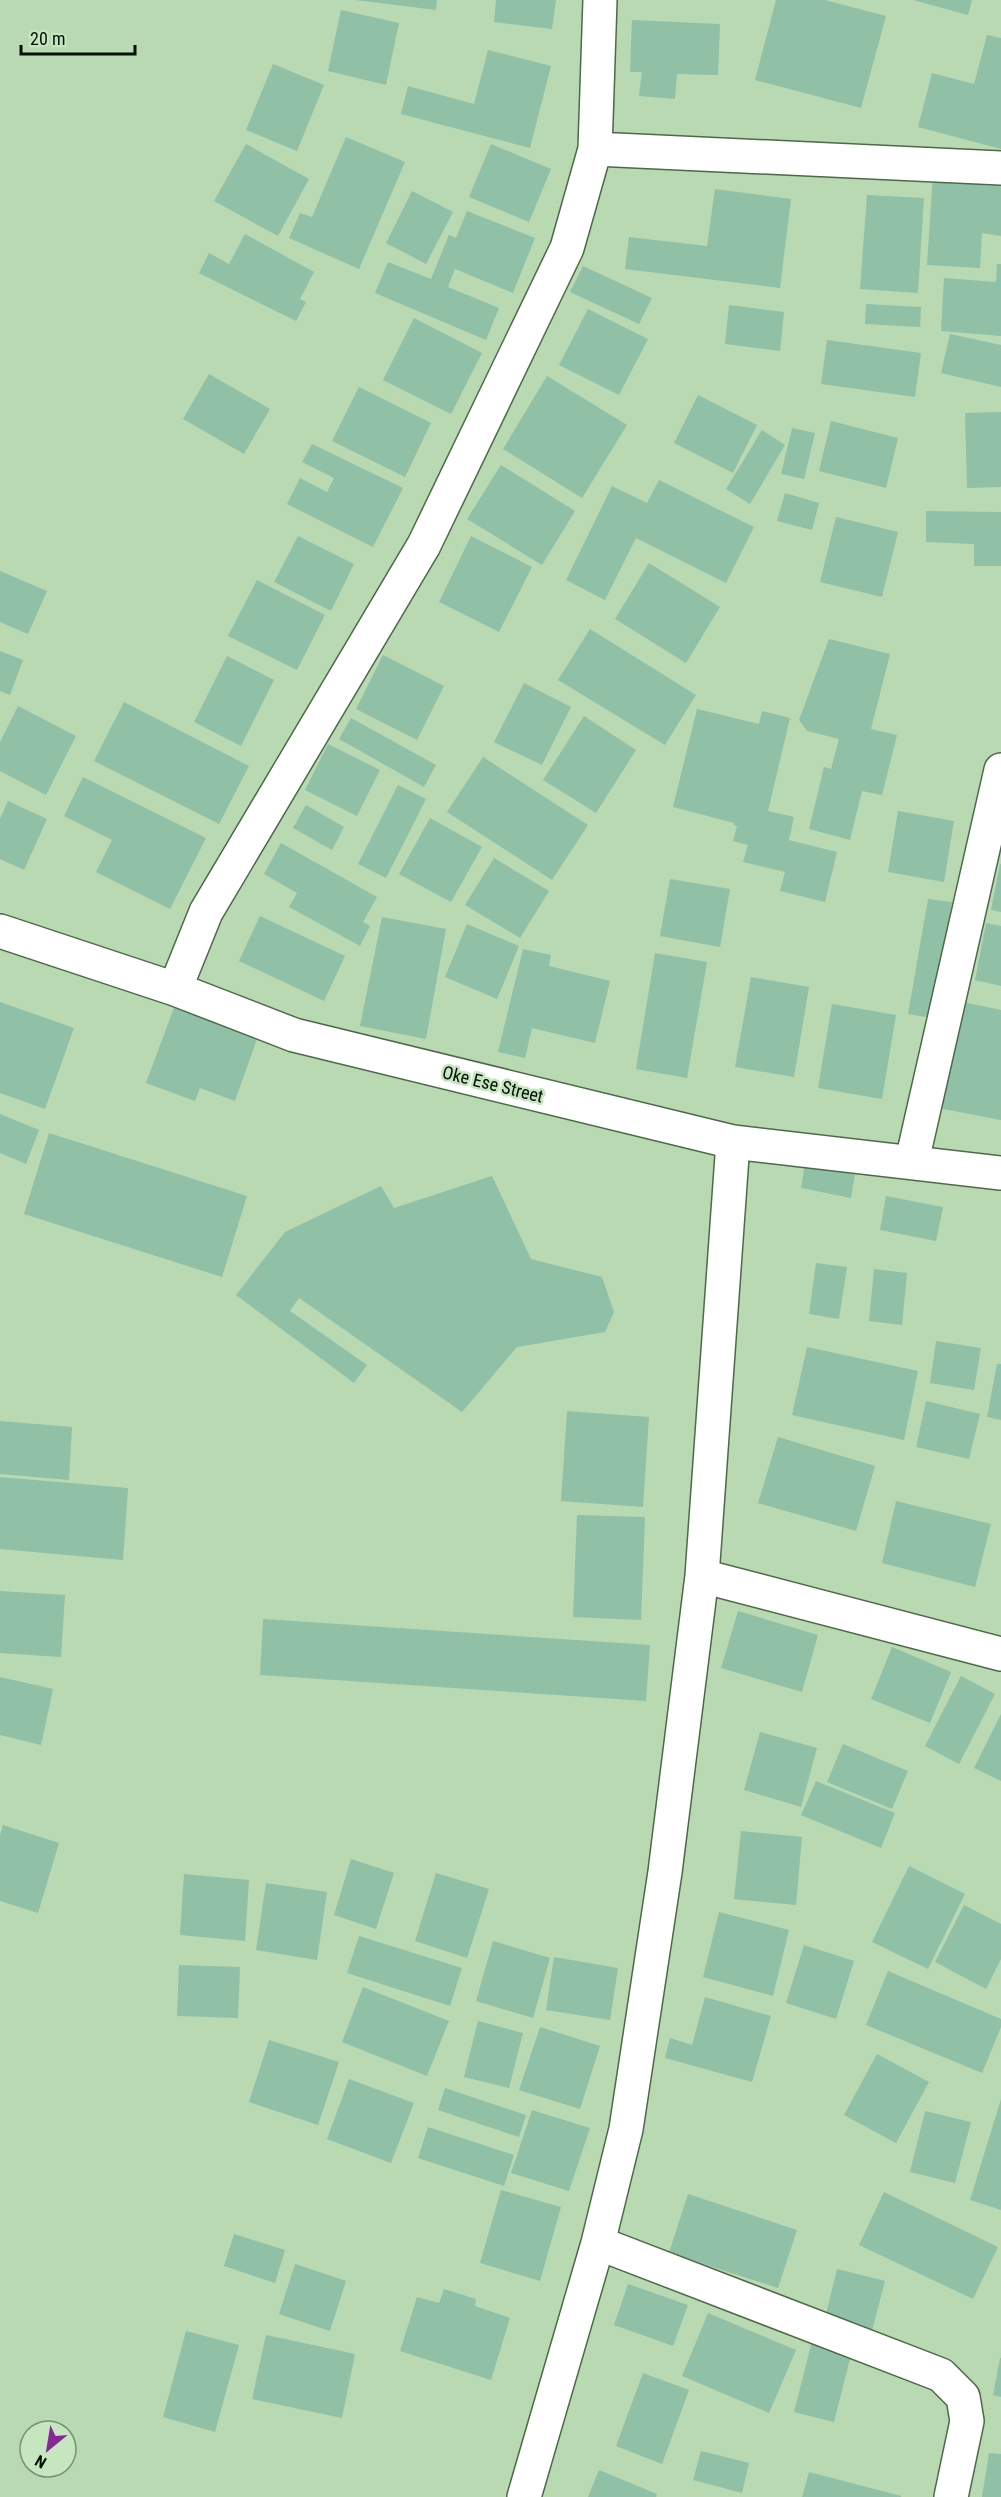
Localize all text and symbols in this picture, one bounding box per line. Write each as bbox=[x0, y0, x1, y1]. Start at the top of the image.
scale bar bbox=[21, 18, 135, 56]
text: 20 m bbox=[30, 28, 65, 49]
street label: Oke Ese Street bbox=[440, 1061, 546, 1107]
north arrow bbox=[18, 2419, 78, 2479]
text: N bbox=[32, 2451, 50, 2472]

